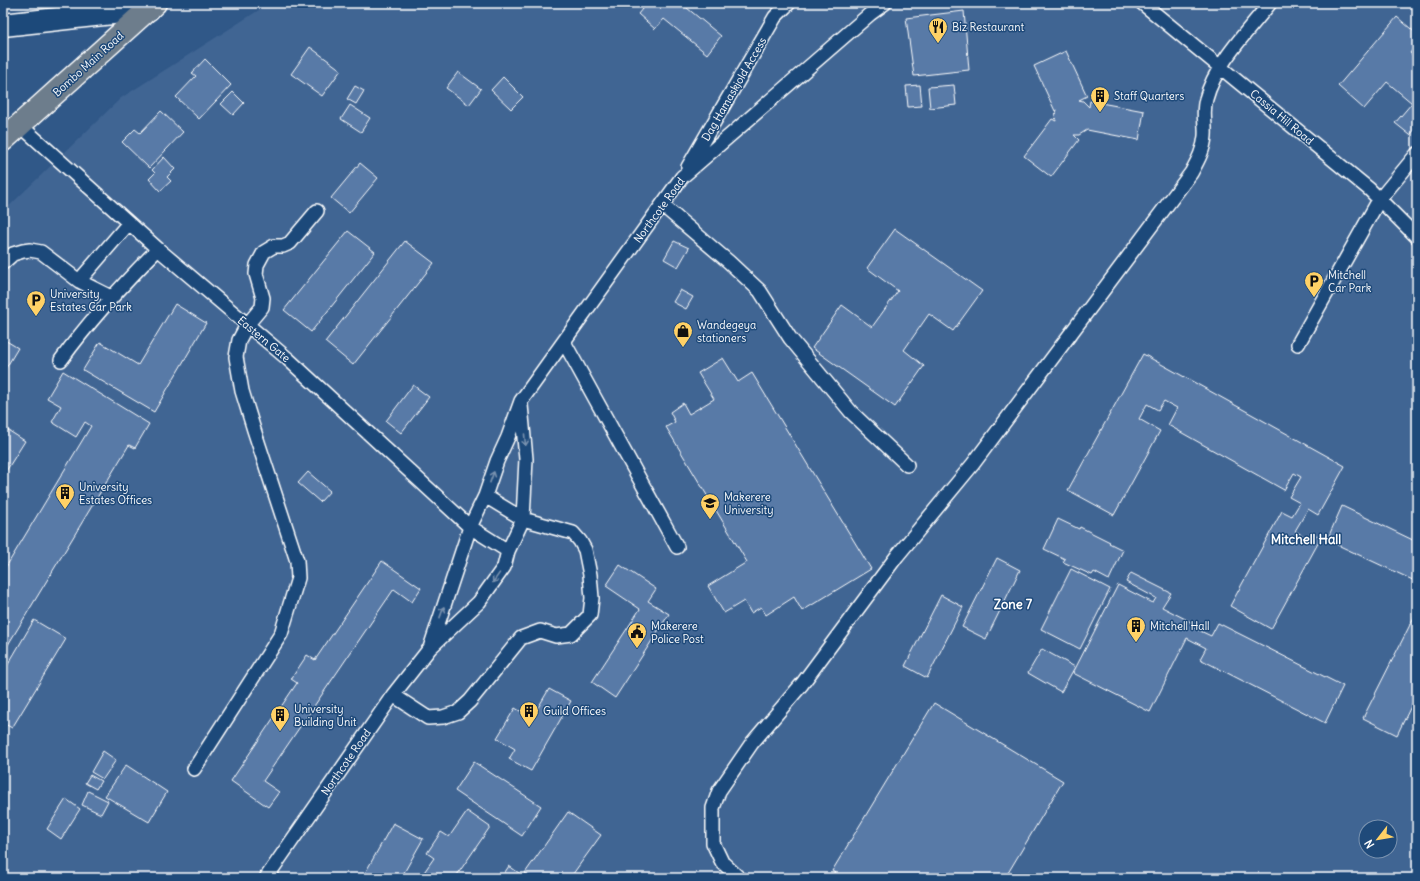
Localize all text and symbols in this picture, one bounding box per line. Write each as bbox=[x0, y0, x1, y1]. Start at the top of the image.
restaurant icon: Biz Restaurant bbox=[927, 16, 949, 44]
place label: Biz Restaurant bbox=[952, 20, 1025, 34]
street label: Bombo Main Road bbox=[50, 28, 127, 99]
street label: Dag Hamaskjold Access bbox=[699, 35, 769, 143]
building icon: Staff Quarters bbox=[1089, 85, 1111, 113]
street label: Cassia Hill Road bbox=[1247, 86, 1317, 148]
place label: Staff Quarters bbox=[1114, 89, 1184, 103]
street label: Northcote Road bbox=[630, 174, 688, 246]
place label: Mitchell Car Park bbox=[1328, 268, 1372, 295]
parking icon: Mitchell Car Park bbox=[1303, 270, 1325, 298]
place label: University Estates Car Park bbox=[50, 287, 132, 314]
parking icon: University Estates Car Park bbox=[25, 289, 47, 317]
street label: Eastern Gate bbox=[235, 313, 293, 365]
place label: Wandegeya stationers bbox=[697, 318, 756, 345]
shop icon: Wandegeya stationers bbox=[672, 320, 694, 348]
one-way arrow bbox=[521, 433, 528, 446]
one-way arrow bbox=[488, 471, 496, 483]
place label: University Estates Offices bbox=[79, 480, 152, 507]
building icon: University Estates Offices bbox=[54, 482, 76, 510]
place label: Makerere University bbox=[724, 490, 773, 517]
school or university icon: Makerere University bbox=[699, 492, 721, 520]
district label: Mitchell Hall bbox=[1271, 531, 1341, 548]
one-way arrow bbox=[492, 572, 500, 583]
district label: Zone 7 bbox=[994, 596, 1033, 613]
one-way arrow bbox=[439, 606, 447, 618]
building icon: Mitchell Hall bbox=[1125, 615, 1147, 643]
place label: Makerere Police Post bbox=[651, 619, 704, 646]
place label: Mitchell Hall bbox=[1150, 619, 1210, 633]
public building icon: Makerere Police Post bbox=[626, 621, 648, 649]
building icon: Guild Offices bbox=[518, 700, 540, 728]
place label: University Building Unit bbox=[294, 702, 357, 729]
building icon: University Building Unit bbox=[269, 704, 291, 732]
place label: Guild Offices bbox=[543, 704, 606, 718]
street label: Northcote Road bbox=[318, 726, 374, 798]
north arrow bbox=[1358, 819, 1398, 859]
text: N bbox=[1361, 837, 1377, 851]

